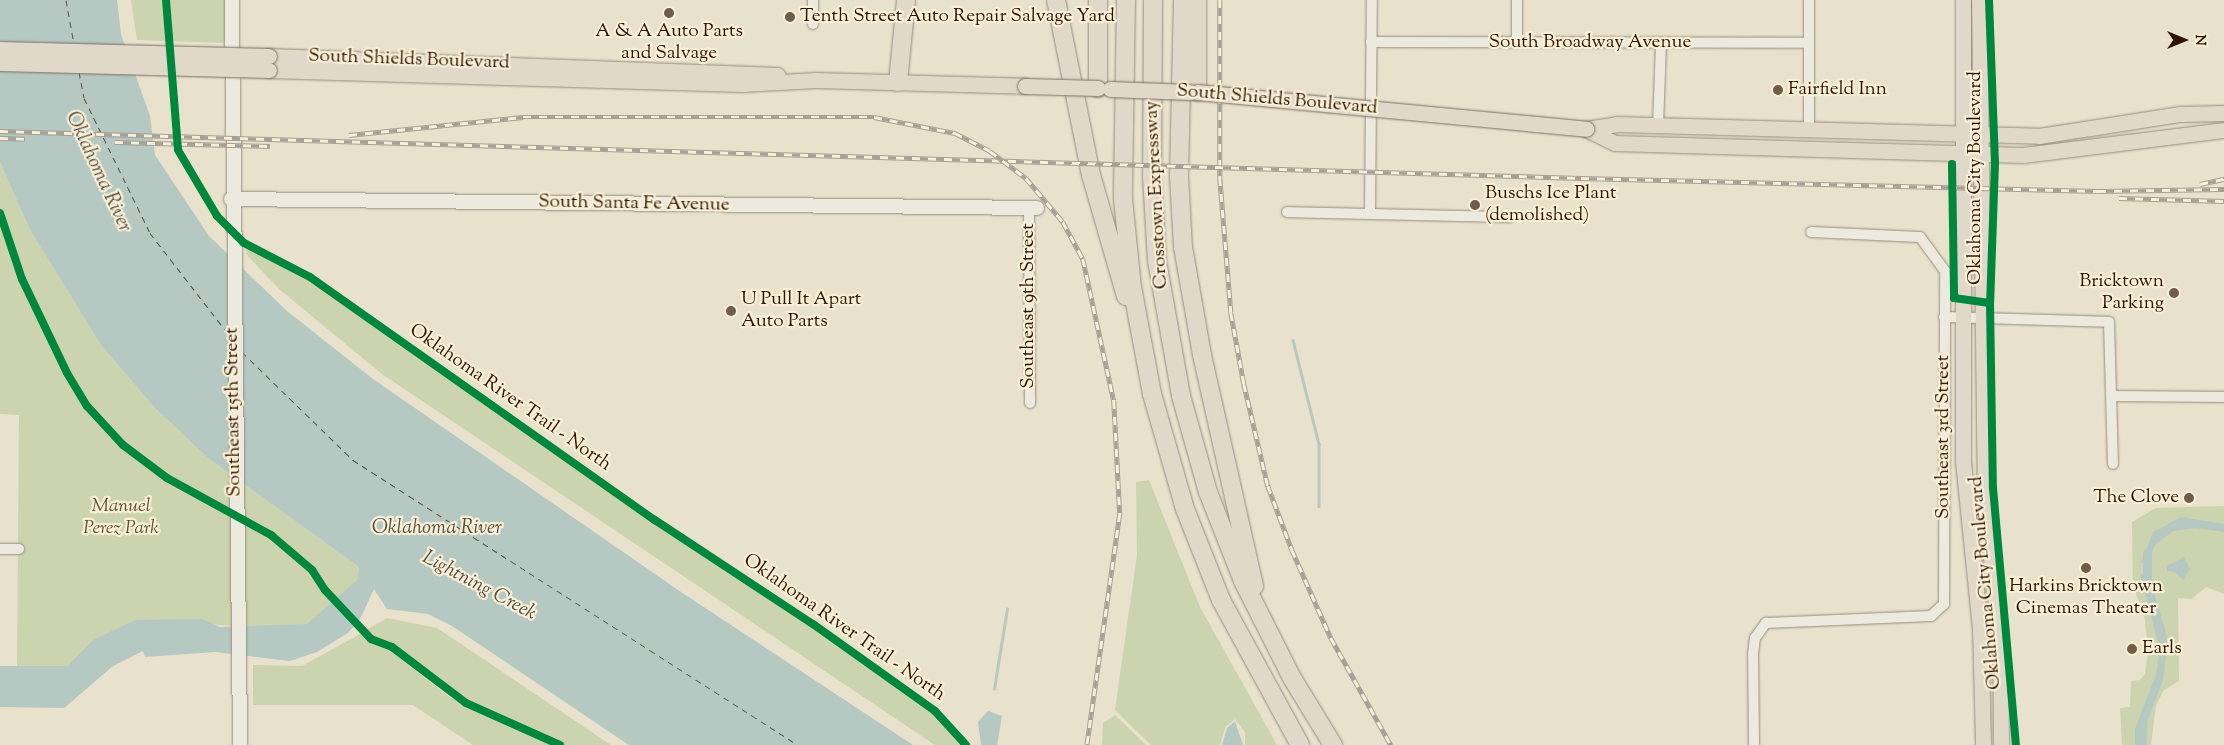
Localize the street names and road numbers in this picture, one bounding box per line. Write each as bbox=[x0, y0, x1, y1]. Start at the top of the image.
street label: South Broadway Avenue bbox=[1489, 32, 1691, 54]
street label: South Shields Boulevard bbox=[308, 45, 510, 75]
street label: Oklahoma City Boulevard bbox=[1965, 71, 1987, 285]
street label: South Shields Boulevard bbox=[1176, 80, 1378, 120]
street label: Crosstown Expressway bbox=[1141, 100, 1173, 290]
street label: South Santa Fe Avenue bbox=[538, 191, 730, 217]
street label: Southeast 9th Street bbox=[1018, 223, 1040, 389]
street label: Oklahoma River Trail - North bbox=[404, 319, 616, 477]
street label: Southeast 15th Street bbox=[221, 327, 247, 497]
street label: Southeast 3rd Street bbox=[1933, 355, 1955, 519]
street label: Oklahoma City Boulevard bbox=[1965, 475, 2007, 691]
street label: Oklahoma River Trail - North bbox=[738, 549, 950, 707]

